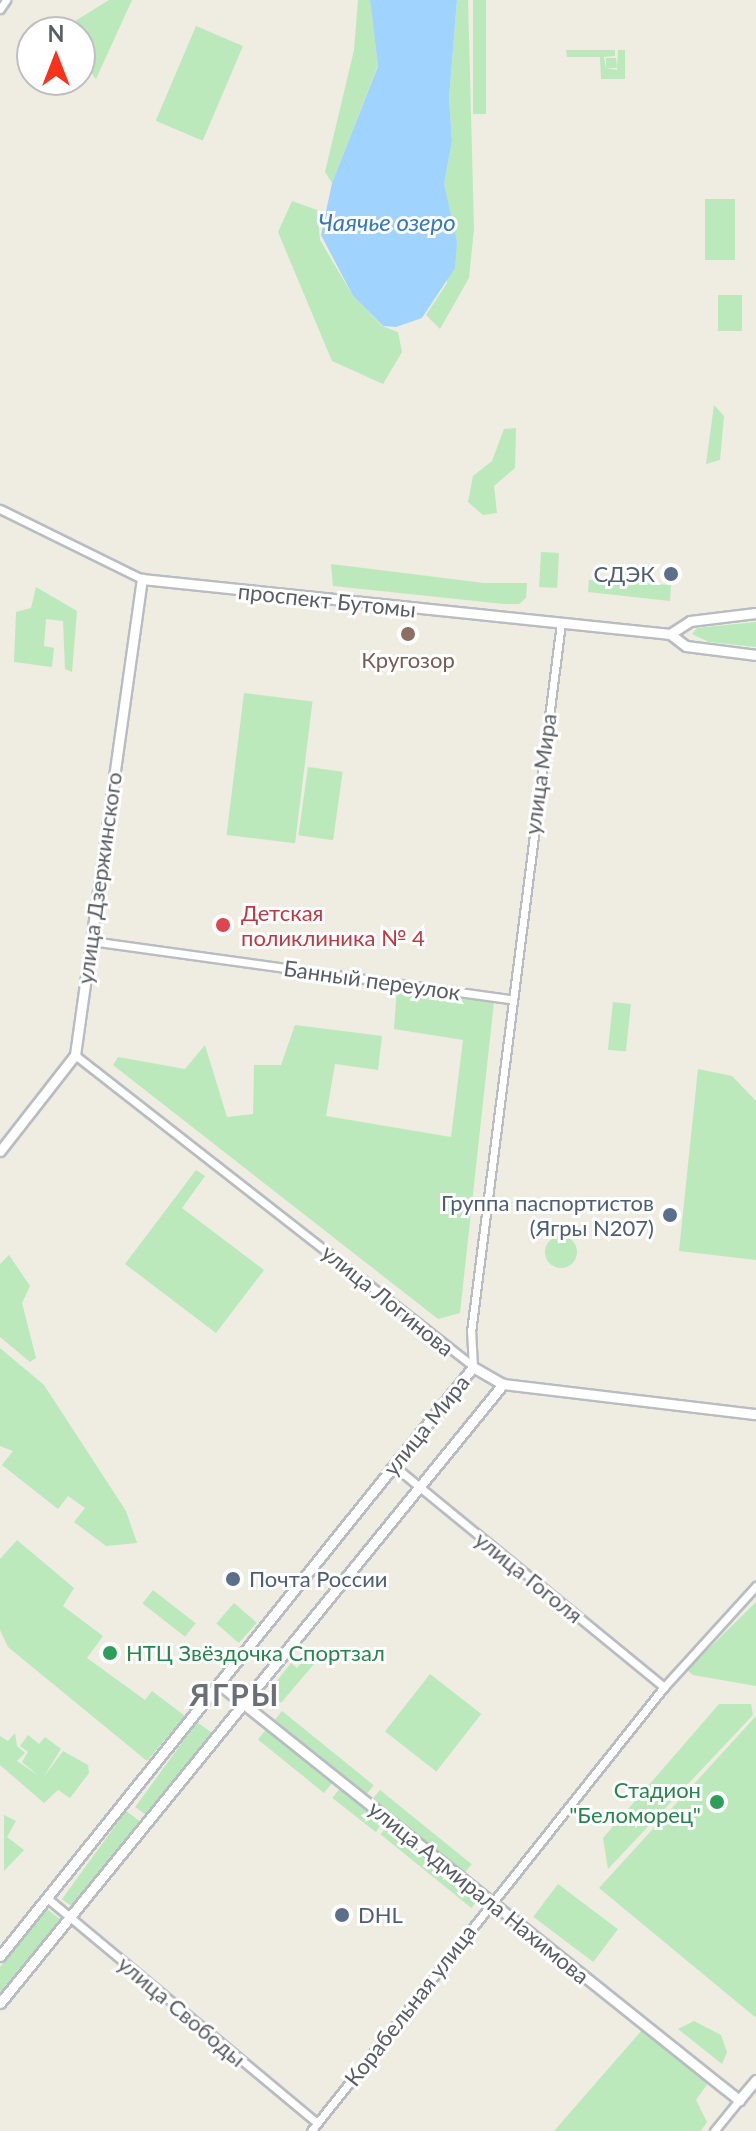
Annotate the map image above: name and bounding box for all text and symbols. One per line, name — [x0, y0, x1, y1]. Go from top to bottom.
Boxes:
north arrow — [16, 16, 96, 96]
text: N — [48, 20, 64, 47]
water label: Чаячье озеро — [318, 208, 456, 236]
place label: СДЭК — [593, 561, 655, 587]
marker: СДЭК — [662, 565, 680, 583]
street label: проспект Бутомы — [237, 578, 417, 622]
marker: Кругозор — [399, 625, 417, 643]
place label: Кругозор — [361, 647, 455, 673]
street label: улица Мира — [518, 712, 562, 836]
street label: улица Дзержинского — [71, 770, 127, 986]
place label: Детская поликлиника № 4 — [241, 899, 425, 950]
marker: Детская поликлиника № 4 — [212, 914, 234, 936]
street label: Банный переулок — [282, 955, 462, 1005]
place label: Группа паспортистов (Ягры N207) — [441, 1189, 654, 1240]
marker: Группа паспортистов (Ягры N207) — [661, 1206, 679, 1224]
street label: улица Логинова — [317, 1239, 459, 1361]
street label: улица Мира — [377, 1369, 475, 1481]
street label: улица Гоголя — [470, 1526, 588, 1628]
place label: Почта России — [249, 1566, 387, 1592]
marker: Почта России — [224, 1570, 242, 1588]
place label: НТЦ Звёздочка Спортзал — [126, 1640, 385, 1666]
marker: НТЦ Звёздочка Спортзал — [101, 1644, 119, 1662]
district label: ЯГРЫ — [190, 1676, 280, 1712]
place label: Стадион "Беломорец" — [569, 1776, 701, 1828]
marker: Стадион "Беломорец" — [708, 1793, 726, 1811]
street label: улица Адмирала Нахимова — [363, 1795, 595, 1989]
place label: DHL — [358, 1902, 403, 1928]
marker: DHL — [333, 1906, 351, 1924]
street label: Корабельная улица — [339, 1919, 481, 2091]
street label: улица Свободы — [113, 1950, 251, 2072]

